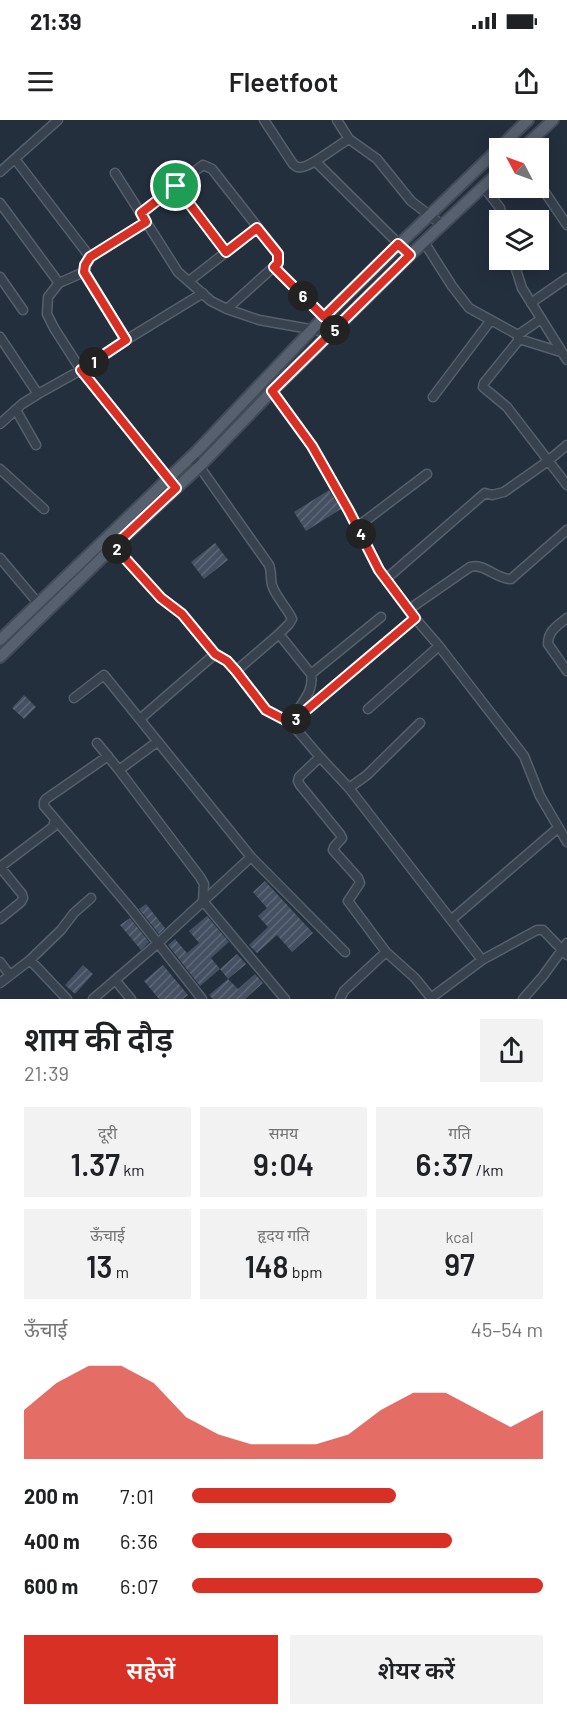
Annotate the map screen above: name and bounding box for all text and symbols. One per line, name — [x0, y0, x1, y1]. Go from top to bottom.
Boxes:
text: 21:39 — [30, 8, 82, 34]
icon: menu — [24, 65, 57, 98]
text: Fleetfoot — [229, 65, 338, 97]
icon: share — [510, 65, 543, 98]
north arrow — [489, 138, 549, 198]
map controls — [489, 138, 549, 270]
pin — [150, 160, 201, 211]
icon: arrive — [159, 169, 192, 202]
button: layers — [489, 210, 549, 270]
pin: 6 — [288, 281, 318, 311]
text: 6 — [299, 286, 307, 305]
pin: 5 — [320, 315, 350, 345]
text: 5 — [331, 320, 339, 339]
pin: 1 — [79, 347, 109, 377]
text: 1 — [91, 352, 97, 371]
pin: 4 — [346, 519, 376, 549]
text: 4 — [356, 524, 366, 543]
pin: 2 — [102, 534, 132, 564]
text: 2 — [113, 539, 121, 558]
pin: 3 — [281, 704, 311, 734]
text: 3 — [292, 709, 300, 728]
text: शाम की दौड़ — [24, 1018, 173, 1058]
button: share — [480, 1019, 543, 1082]
text: 21:39 — [24, 1061, 69, 1085]
text: दूरी — [98, 1123, 117, 1142]
text: समय — [269, 1123, 298, 1142]
text: गति — [448, 1123, 471, 1142]
text: 1.37 — [71, 1146, 120, 1182]
text: 9:04 — [253, 1146, 314, 1182]
text: 6:37 — [416, 1146, 473, 1182]
text: km — [120, 1160, 144, 1179]
text: /km — [473, 1160, 503, 1179]
text: ऊँचाई — [90, 1225, 125, 1244]
text: हृदय गति — [257, 1225, 310, 1244]
text: kcal — [446, 1227, 473, 1246]
text: 97 — [444, 1246, 475, 1282]
text: 13 — [86, 1248, 113, 1284]
text: 148 — [244, 1248, 289, 1284]
text: m — [113, 1262, 129, 1281]
text: bpm — [289, 1262, 323, 1281]
text: ऊँचाई — [24, 1317, 67, 1341]
text: 45–54 m — [471, 1317, 543, 1341]
text: 200 m — [24, 1484, 79, 1508]
text: 7:01 — [120, 1484, 154, 1508]
text: 400 m — [24, 1529, 80, 1553]
text: 6:36 — [120, 1529, 158, 1553]
text: 600 m — [24, 1574, 78, 1598]
text: 6:07 — [120, 1574, 158, 1598]
button: सहेजें — [24, 1635, 278, 1704]
button: शेयर करें — [290, 1635, 543, 1704]

